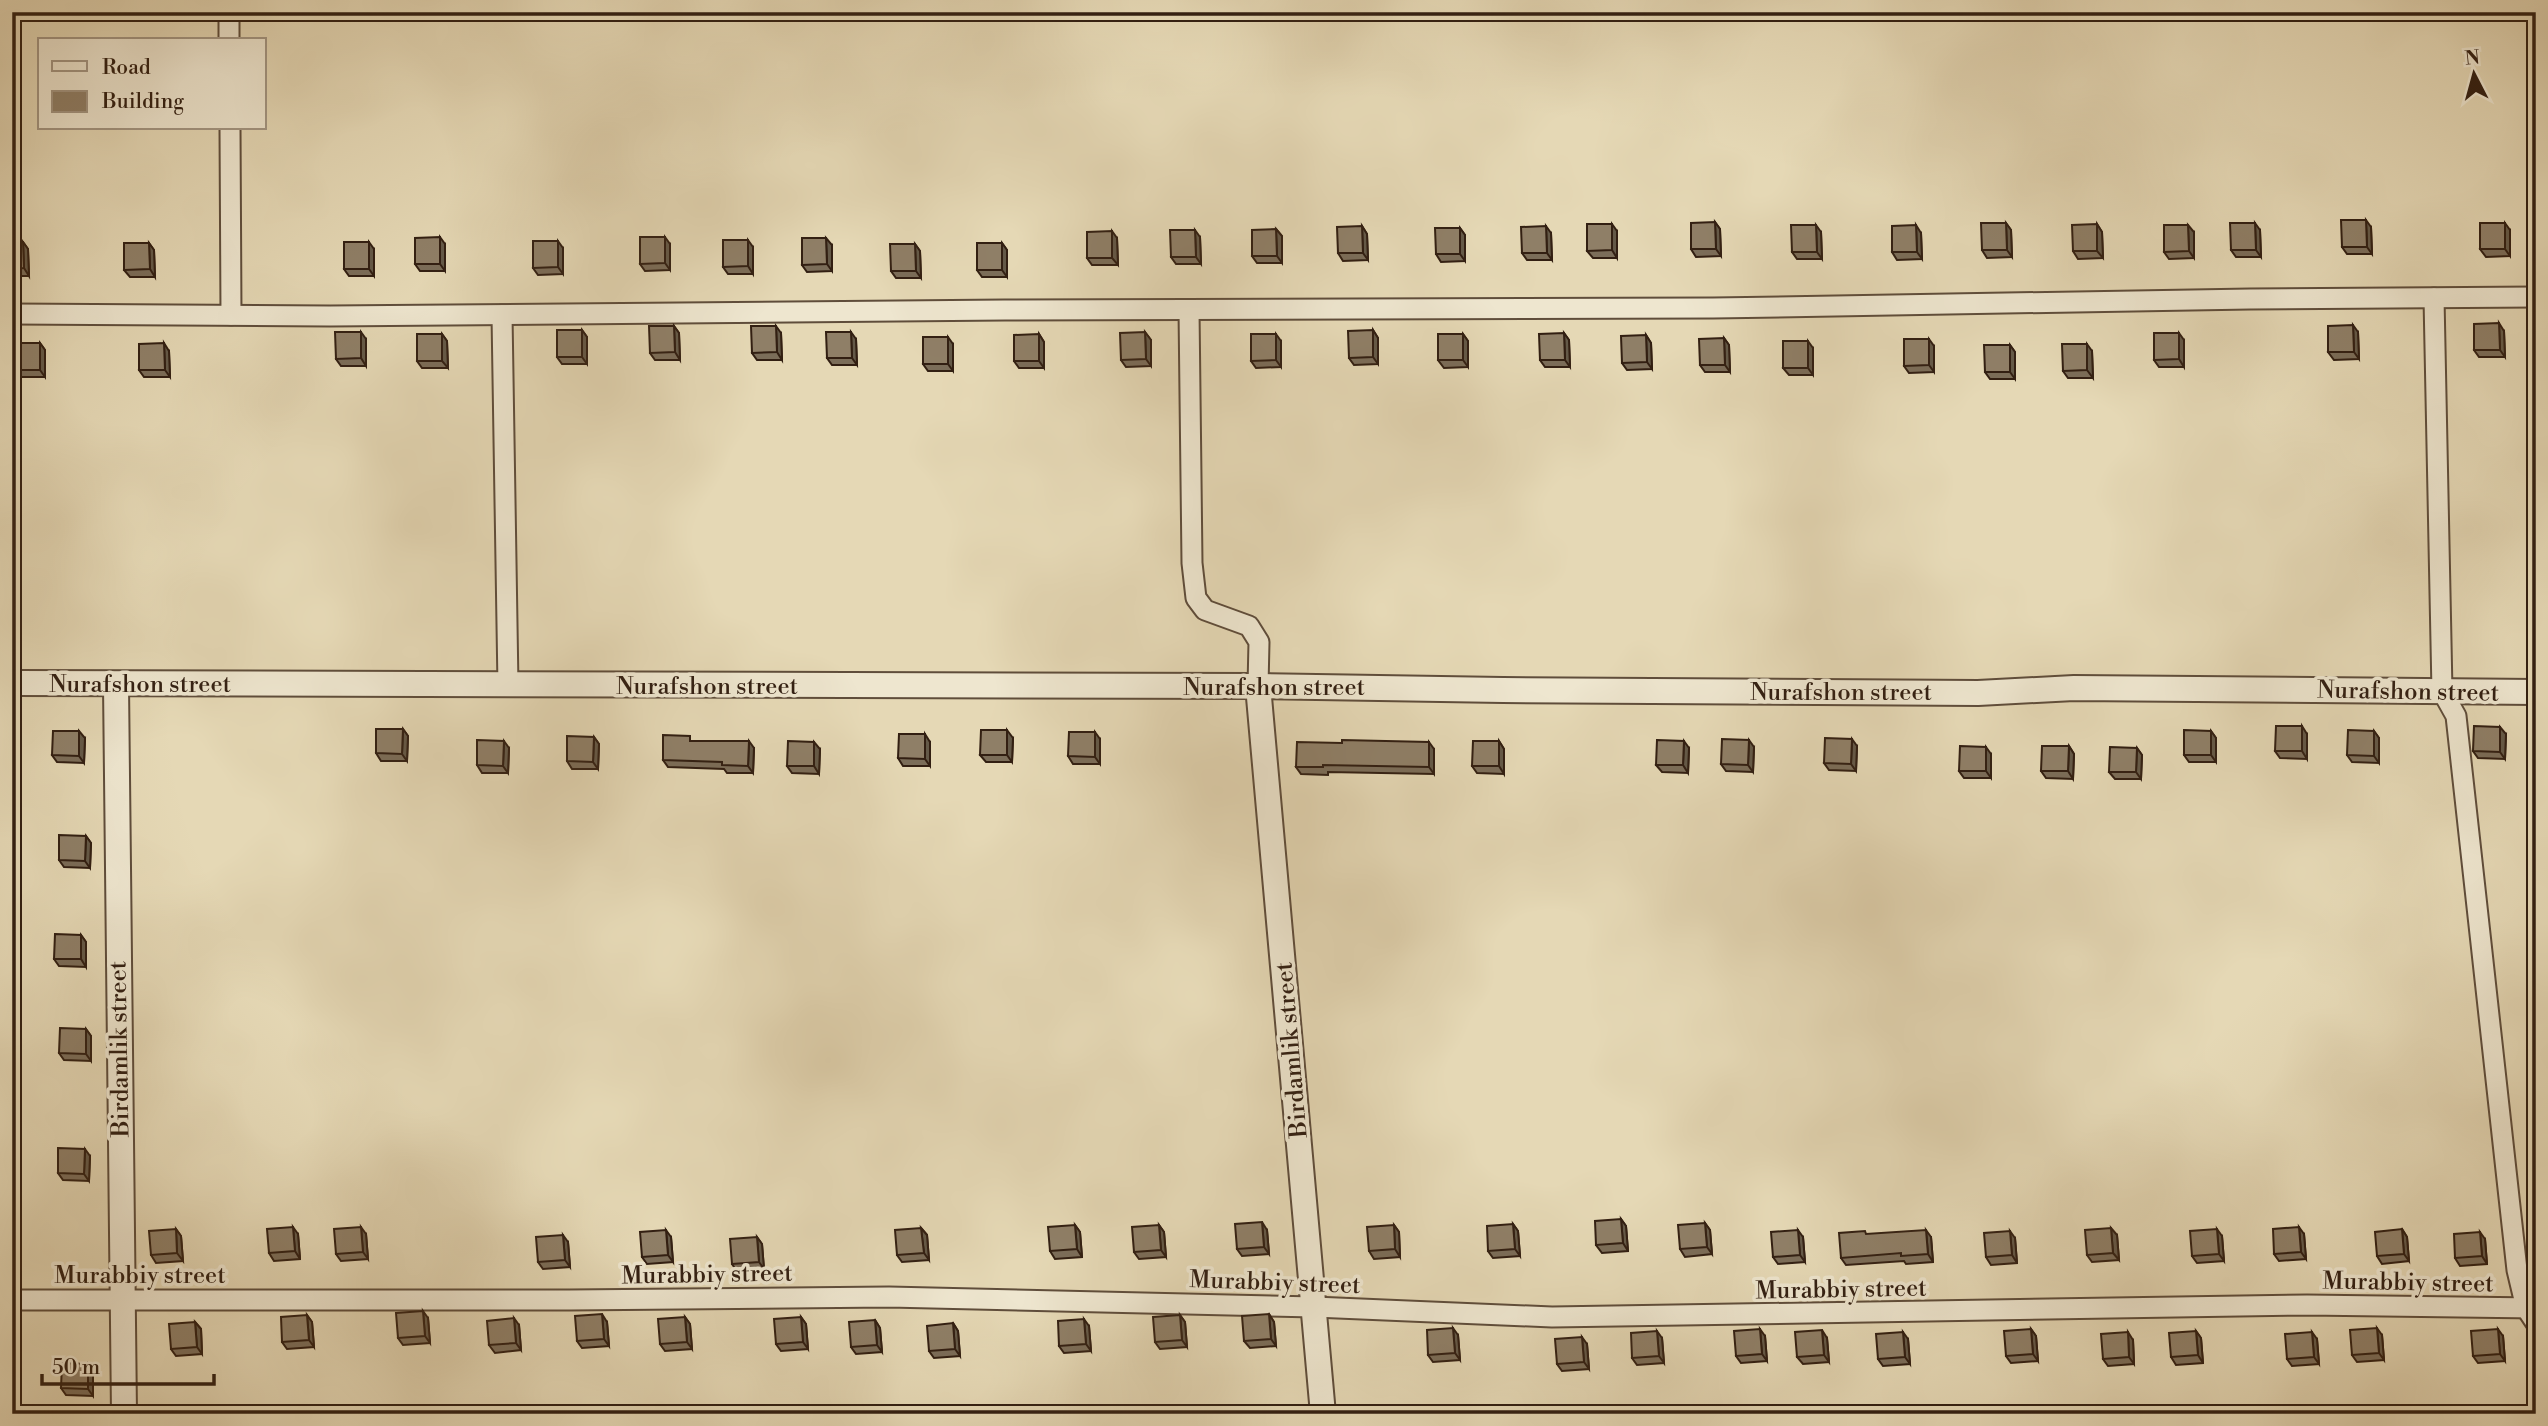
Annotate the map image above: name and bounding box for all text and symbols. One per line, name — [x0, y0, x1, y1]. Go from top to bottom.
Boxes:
legend — [38, 38, 266, 130]
north arrow — [2440, 38, 2510, 108]
text: N — [2464, 45, 2481, 71]
text: Road — [102, 55, 151, 81]
text: Building — [101, 89, 184, 115]
street label: Nurafshon street — [49, 670, 232, 700]
street label: Nurafshon street — [616, 672, 799, 702]
street label: Nurafshon street — [1183, 673, 1366, 703]
street label: Nurafshon street — [2317, 675, 2500, 709]
street label: Nurafshon street — [1750, 678, 1933, 708]
street label: Birdamlik street — [103, 960, 137, 1138]
street label: Birdamlik street — [1269, 960, 1315, 1140]
street label: Murabbiy street — [621, 1258, 793, 1291]
street label: Murabbiy street — [54, 1261, 226, 1291]
street label: Murabbiy street — [1189, 1265, 1362, 1301]
street label: Murabbiy street — [2322, 1267, 2494, 1300]
street label: Murabbiy street — [1755, 1273, 1927, 1306]
scale bar — [42, 1342, 214, 1386]
text: 50 m — [52, 1355, 100, 1381]

